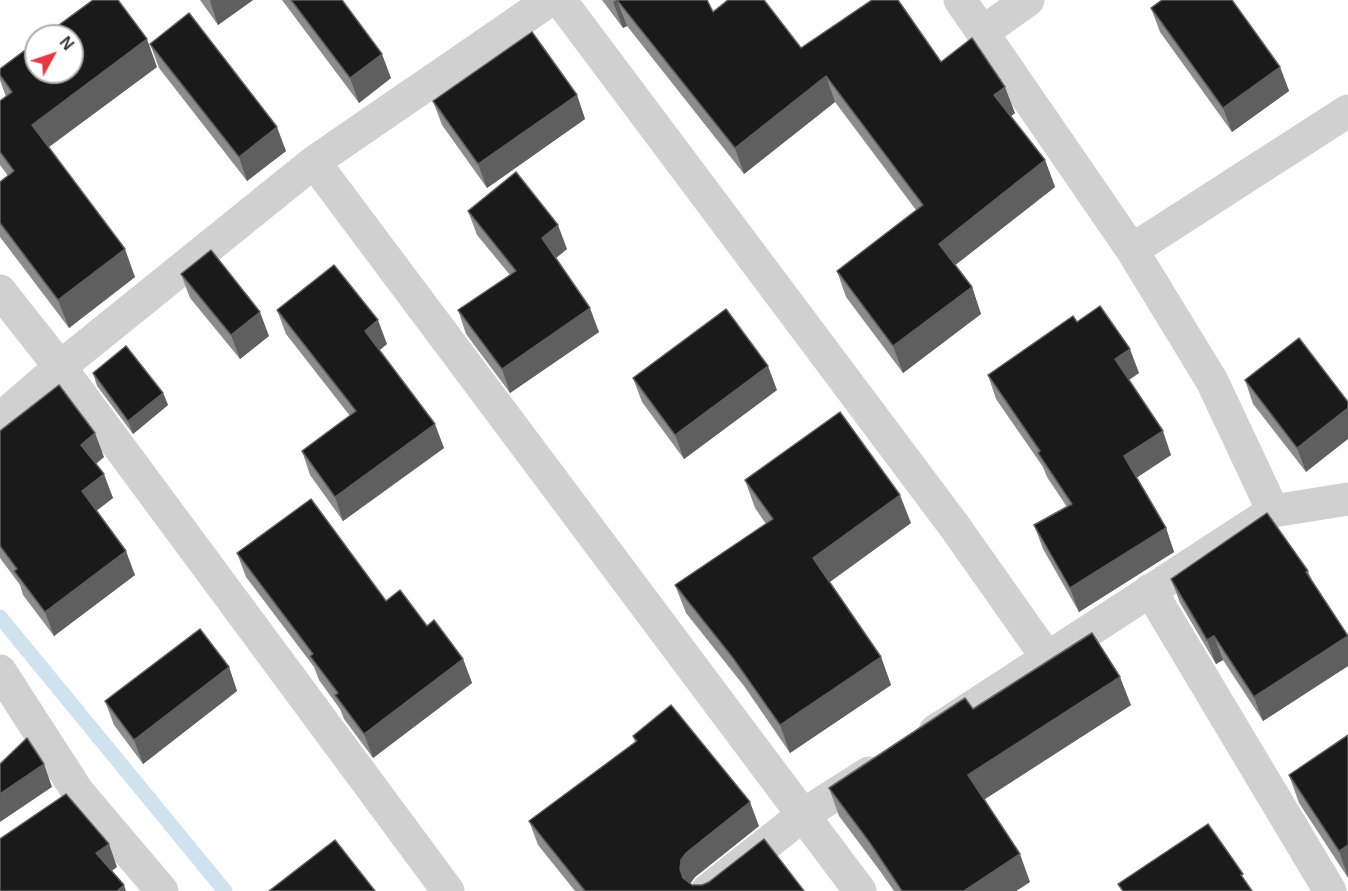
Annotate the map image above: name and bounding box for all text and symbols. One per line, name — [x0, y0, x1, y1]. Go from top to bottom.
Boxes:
north arrow — [24, 24, 84, 84]
text: N — [56, 34, 77, 53]

